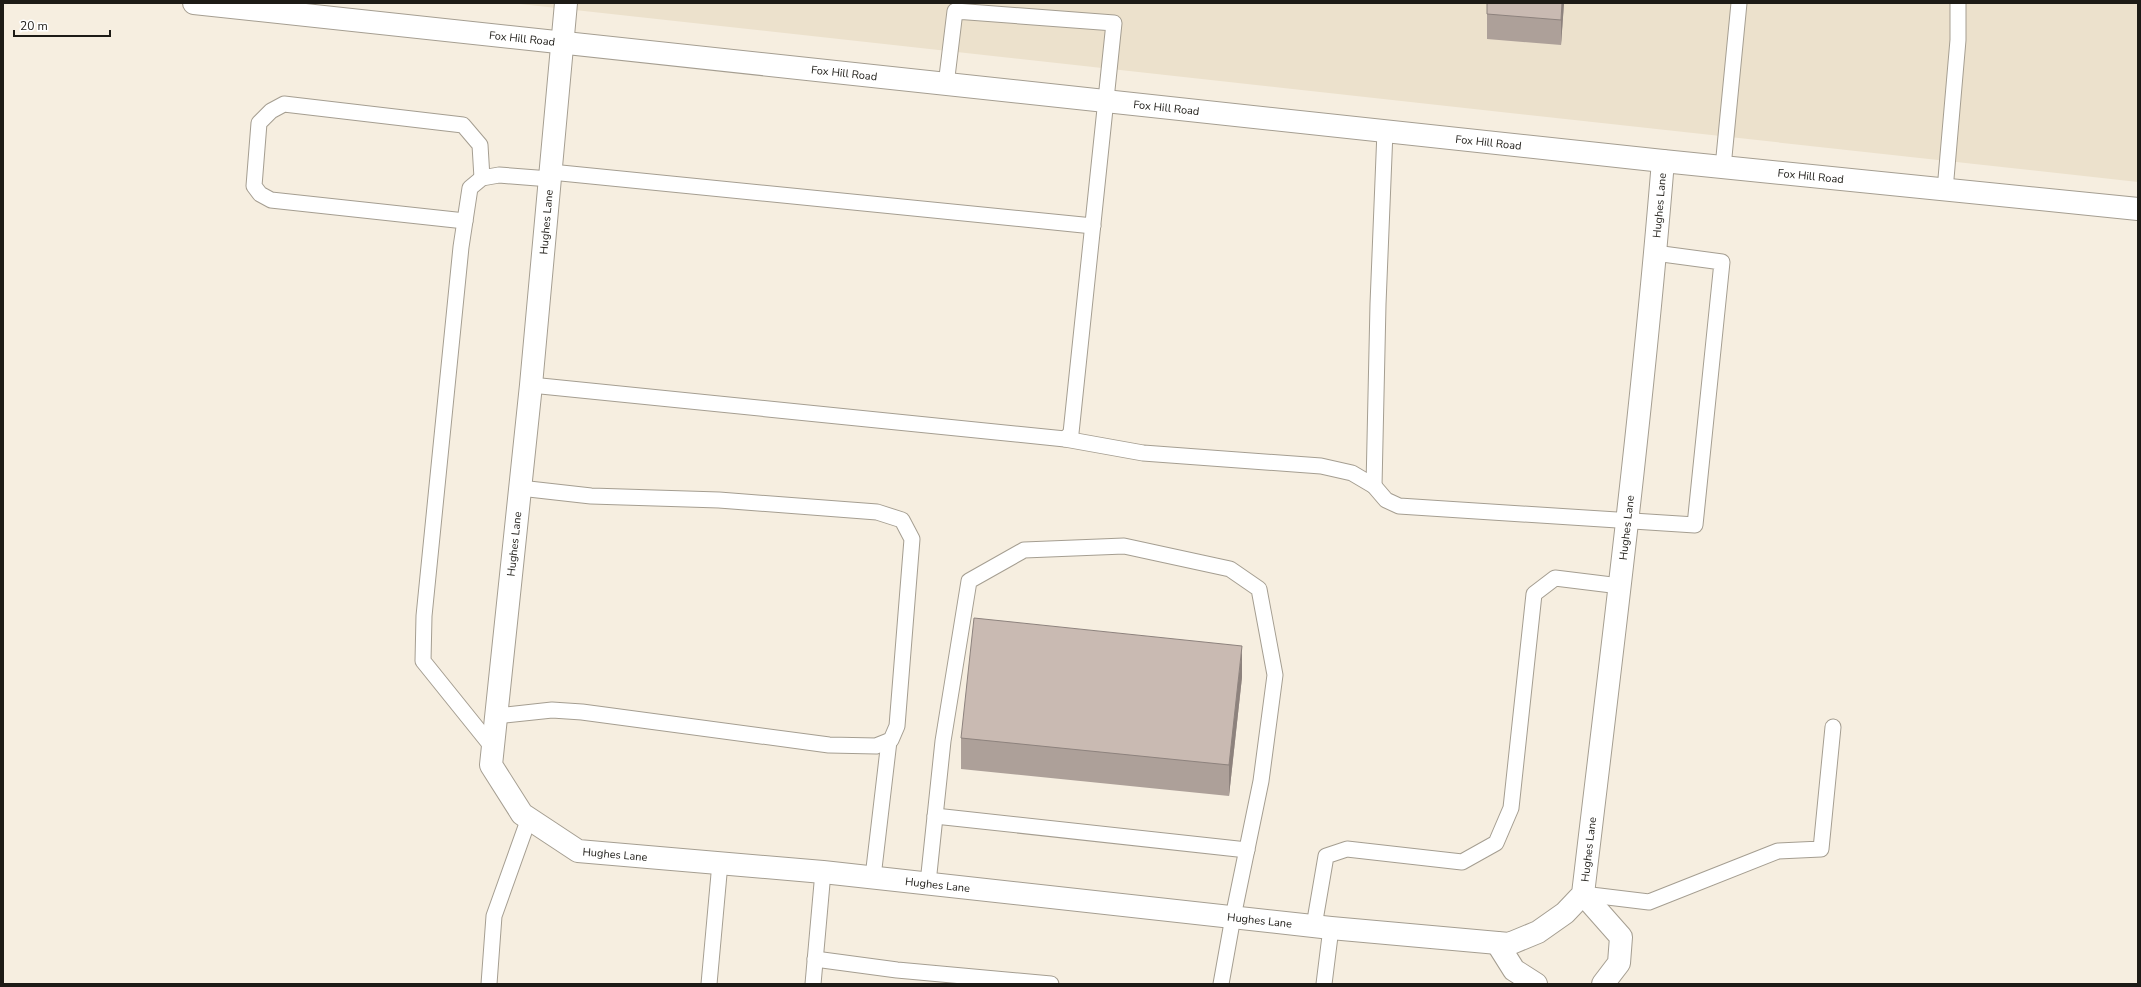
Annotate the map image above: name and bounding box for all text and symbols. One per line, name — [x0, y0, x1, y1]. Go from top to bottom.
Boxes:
scale bar — [14, 12, 110, 38]
text: 20 m — [20, 18, 48, 34]
street label: Fox Hill Road — [488, 28, 556, 50]
street label: Fox Hill Road — [810, 62, 878, 84]
street label: Fox Hill Road — [1133, 97, 1200, 119]
street label: Fox Hill Road — [1455, 132, 1522, 154]
street label: Fox Hill Road — [1777, 166, 1844, 187]
street label: Hughes Lane — [1649, 172, 1670, 238]
street label: Hughes Lane — [536, 189, 557, 255]
street label: Hughes Lane — [1616, 494, 1638, 561]
street label: Hughes Lane — [504, 511, 525, 577]
street label: Hughes Lane — [1578, 816, 1600, 883]
street label: Hughes Lane — [582, 844, 648, 865]
street label: Hughes Lane — [904, 874, 971, 896]
street label: Hughes Lane — [1226, 910, 1293, 932]

